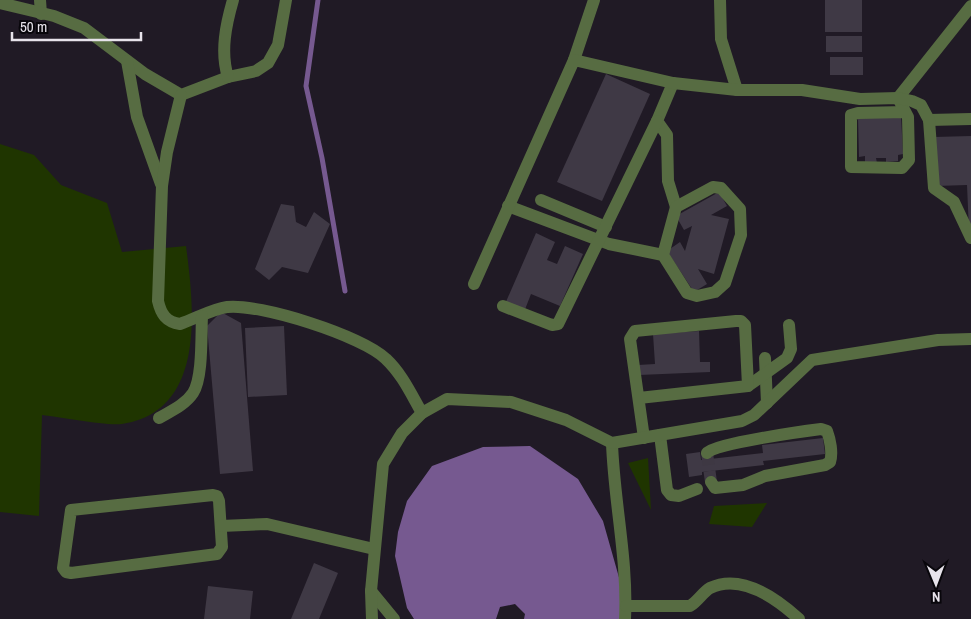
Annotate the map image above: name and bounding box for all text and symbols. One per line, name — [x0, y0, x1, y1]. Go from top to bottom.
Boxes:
scale bar — [12, 10, 141, 42]
text: 50 m — [20, 16, 47, 37]
north arrow — [911, 559, 961, 609]
text: N — [932, 588, 941, 606]

